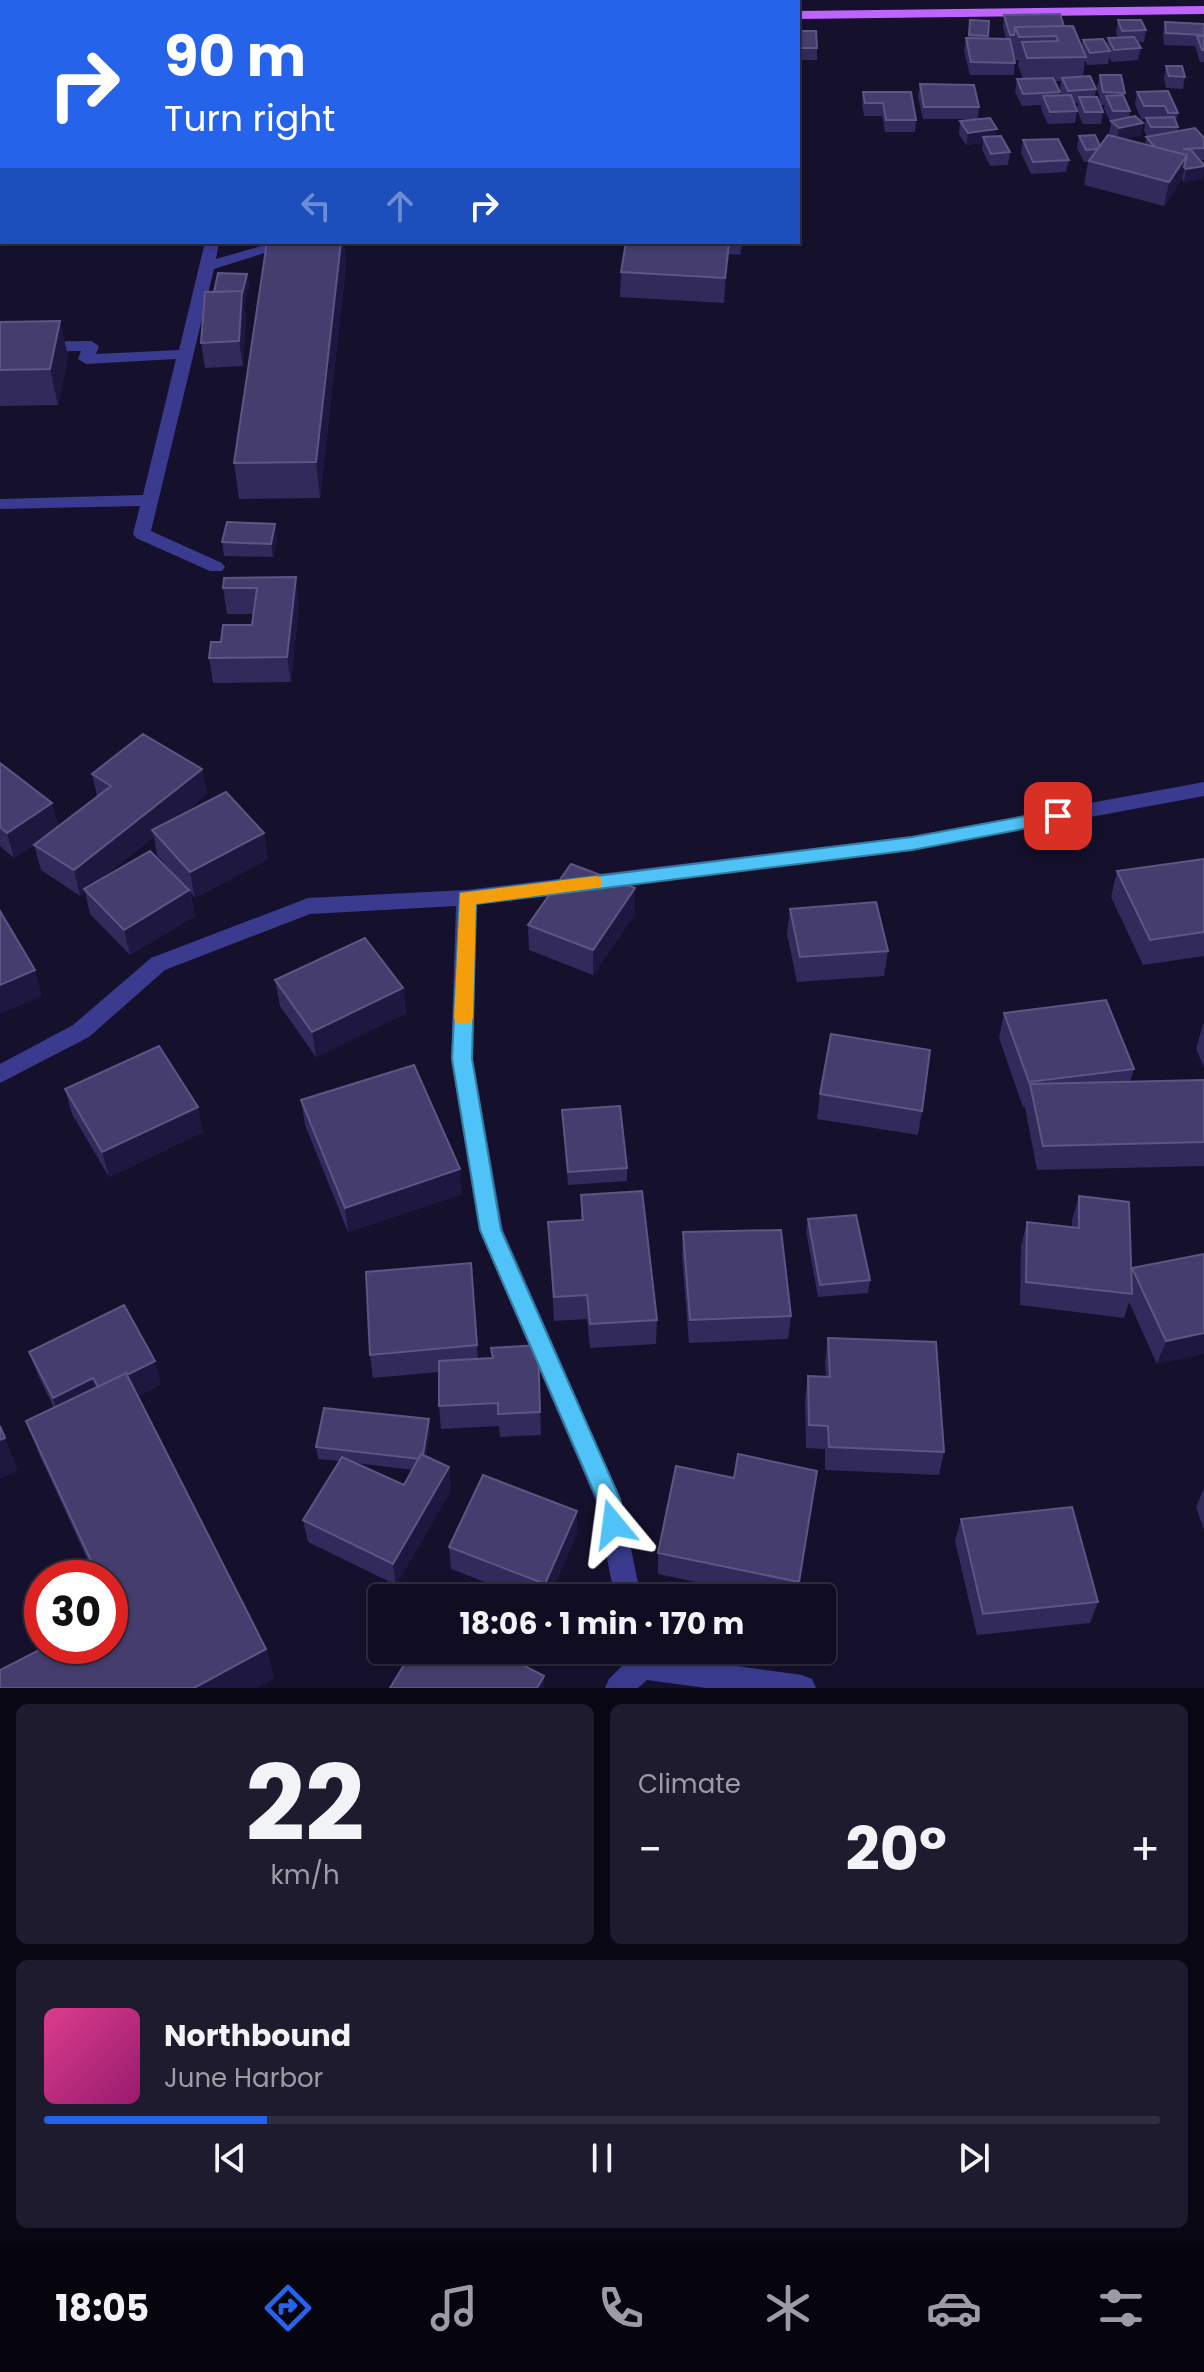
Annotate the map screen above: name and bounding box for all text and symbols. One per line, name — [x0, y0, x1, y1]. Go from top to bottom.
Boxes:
text: 90 m — [164, 17, 306, 96]
icon: right — [32, 32, 136, 136]
text: Turn right — [164, 93, 335, 144]
icon: left — [294, 184, 338, 228]
icon: ahead — [378, 184, 422, 228]
icon: right — [462, 184, 506, 228]
pin — [1024, 782, 1092, 850]
icon: arrive — [1036, 794, 1080, 838]
position arrow — [571, 1482, 655, 1566]
speed limit sign: 30 — [24, 1560, 128, 1664]
text: 18:06 · 1 min · 170 m — [460, 1602, 744, 1645]
text: 22 — [246, 1731, 364, 1876]
text: Climate — [638, 1766, 741, 1802]
text: 20° — [846, 1807, 947, 1891]
text: − — [638, 1819, 662, 1880]
text: + — [1130, 1819, 1160, 1880]
text: km/h — [270, 1857, 340, 1893]
text: Northbound — [164, 2014, 351, 2057]
text: June Harbor — [164, 2060, 323, 2096]
icon: previous — [208, 2136, 252, 2180]
icon: pause — [580, 2136, 624, 2180]
icon: next — [952, 2136, 996, 2180]
icon: directions — [260, 2280, 316, 2336]
icon: music — [426, 2280, 482, 2336]
icon: phone — [593, 2280, 649, 2336]
icon: climate — [760, 2280, 816, 2336]
icon: car — [926, 2280, 982, 2336]
icon: filters — [1093, 2280, 1149, 2336]
text: 18:05 — [55, 2283, 149, 2334]

